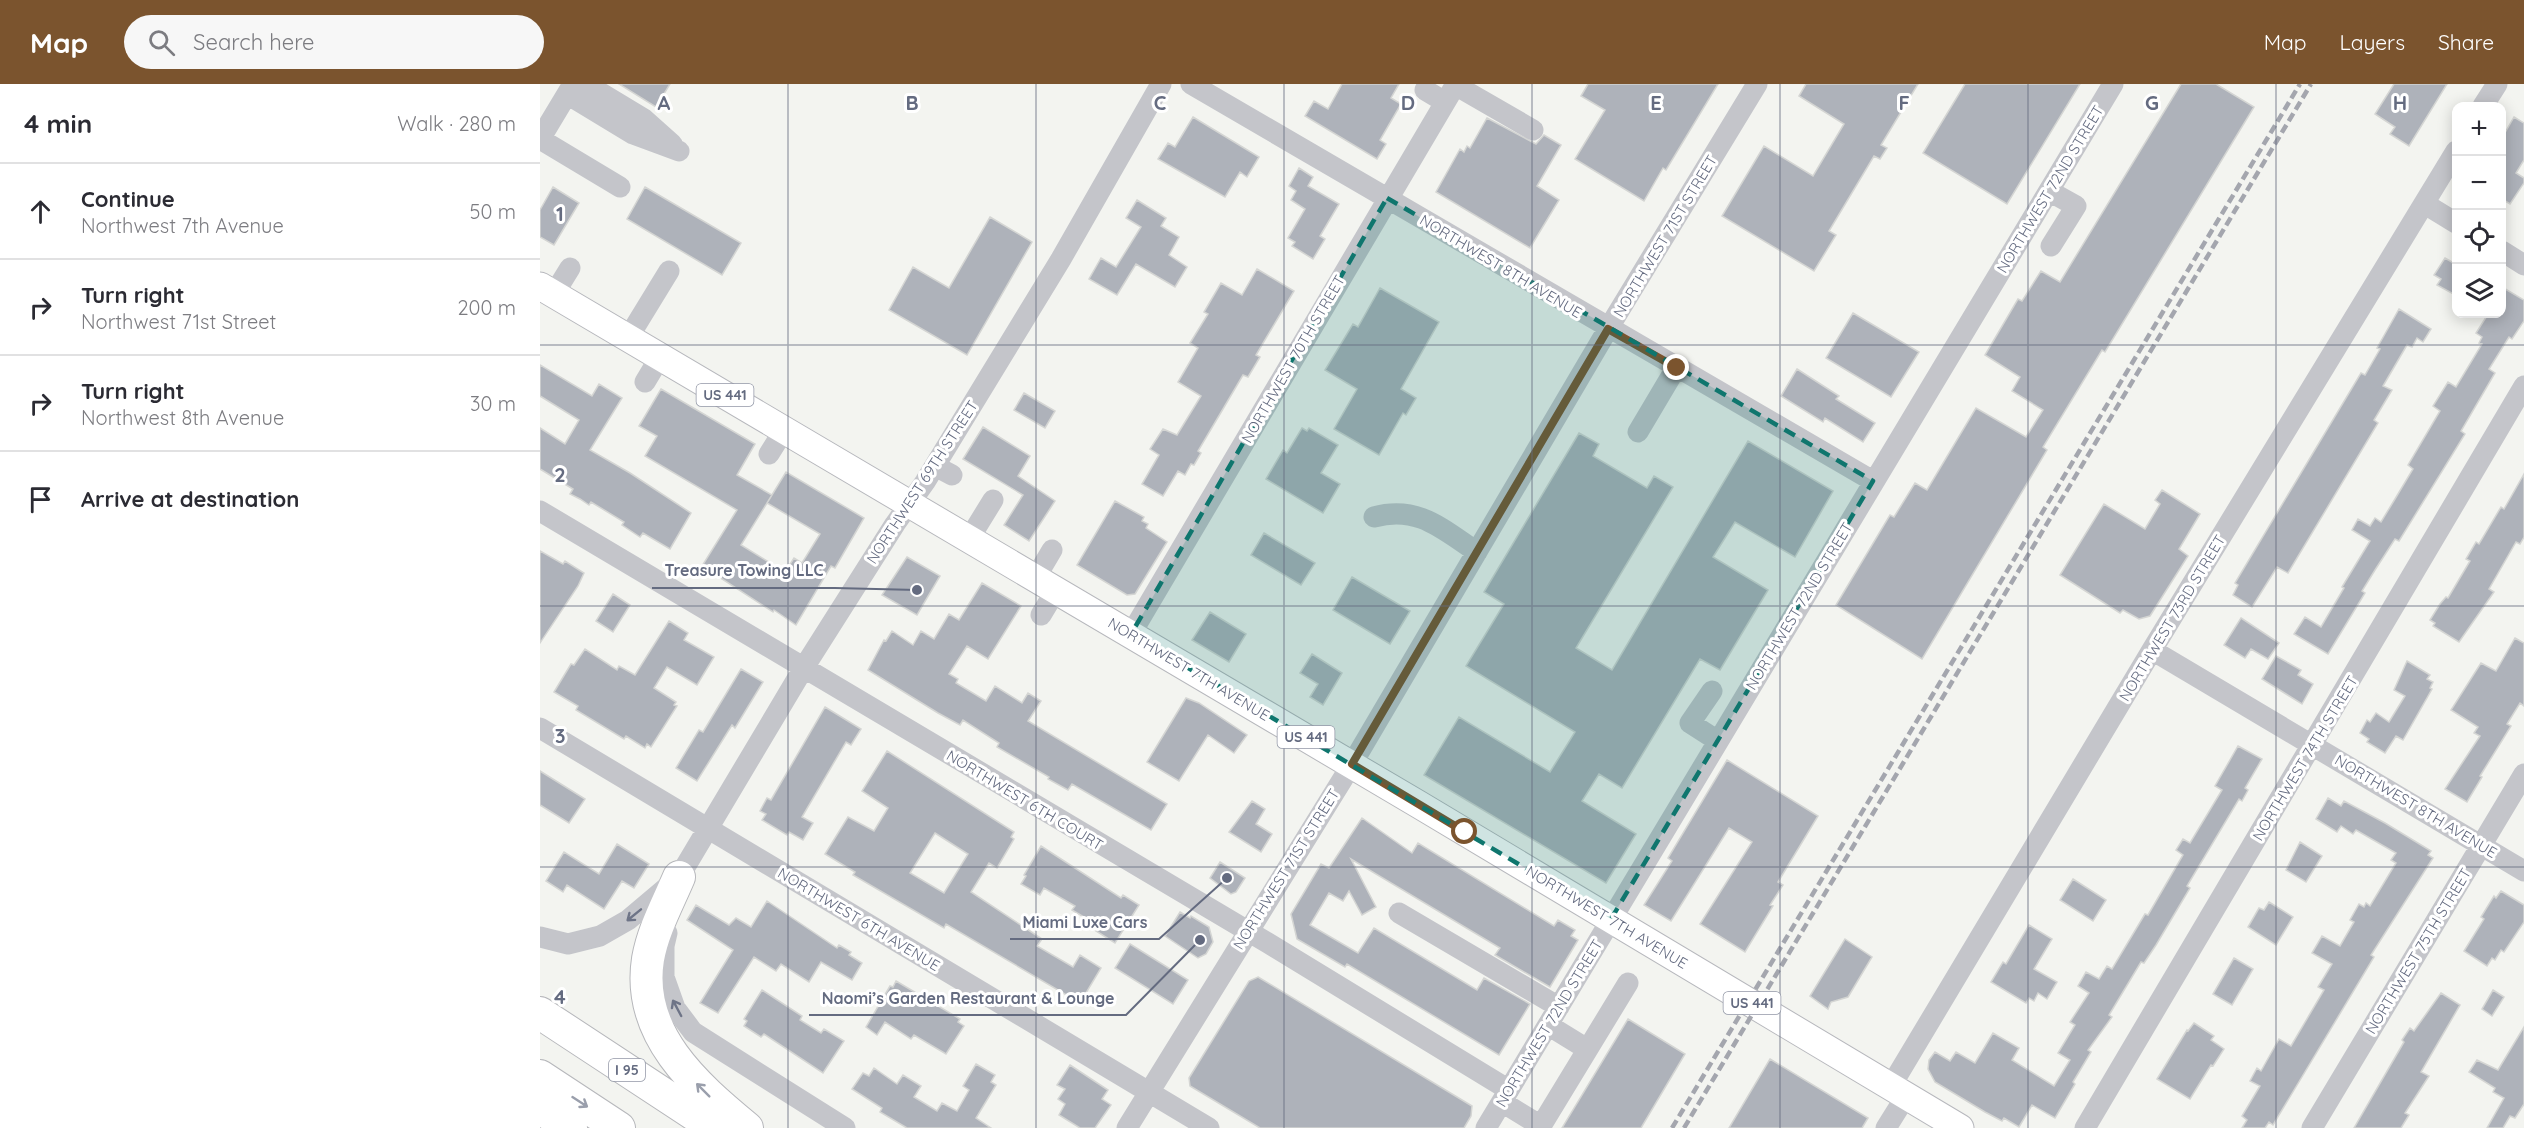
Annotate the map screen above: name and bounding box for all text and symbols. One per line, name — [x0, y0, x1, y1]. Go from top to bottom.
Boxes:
search box — [124, 15, 544, 69]
text: Map — [30, 25, 88, 60]
icon: search — [145, 26, 178, 59]
text: Search here — [193, 28, 315, 56]
text: Map — [2264, 29, 2307, 55]
text: Layers — [2340, 29, 2405, 55]
text: Share — [2438, 29, 2494, 55]
text: A — [658, 90, 671, 115]
text: B — [905, 90, 919, 115]
text: C — [1154, 90, 1167, 115]
text: D — [1401, 90, 1415, 115]
text: E — [1650, 90, 1662, 115]
text: F — [1898, 90, 1910, 115]
text: G — [2145, 90, 2159, 115]
text: H — [2393, 90, 2407, 115]
street label: NORTHWEST 72ND STREET — [1992, 102, 2108, 276]
map controls — [2452, 102, 2506, 318]
button: + — [2452, 102, 2506, 156]
text: 4 min — [24, 107, 92, 140]
text: Walk · 280 m — [397, 111, 516, 136]
street label: NORTHWEST 71ST STREET — [1609, 151, 1721, 321]
button: − — [2452, 156, 2506, 210]
text: Continue — [81, 185, 175, 213]
icon: ahead — [24, 195, 57, 228]
text: 50 m — [470, 199, 516, 224]
text: 1 — [556, 201, 564, 226]
street label: NORTHWEST 8TH AVENUE — [1417, 210, 1585, 322]
button: locate — [2452, 210, 2506, 264]
text: Northwest 7th Avenue — [81, 213, 284, 238]
button: layers — [2452, 264, 2506, 318]
street label: NORTHWEST 70TH STREET — [1237, 272, 1349, 446]
text: Turn right — [81, 281, 185, 309]
icon: right — [24, 291, 57, 324]
text: 200 m — [457, 295, 516, 320]
text: Northwest 71st Street — [81, 309, 276, 334]
route end — [1663, 354, 1689, 380]
text: Turn right — [81, 377, 185, 405]
road number: US 441 — [696, 384, 753, 406]
icon: right — [24, 387, 57, 420]
text: 30 m — [470, 391, 516, 416]
street label: NORTHWEST 69TH STREET — [862, 397, 982, 567]
text: Northwest 8th Avenue — [81, 405, 284, 430]
text: 2 — [554, 462, 566, 487]
icon: arrive — [24, 483, 57, 516]
text: Arrive at destination — [81, 485, 299, 513]
street label: NORTHWEST 72ND STREET — [1741, 519, 1857, 693]
street label: NORTHWEST 73RD STREET — [2115, 531, 2229, 705]
callout: Treasure Towing LLC — [652, 554, 835, 588]
text: Treasure Towing LLC — [664, 560, 824, 580]
street label: NORTHWEST 7TH AVENUE — [1105, 613, 1273, 725]
street label: NORTHWEST 74TH STREET — [2248, 672, 2362, 844]
text: 3 — [555, 723, 565, 748]
road number: US 441 — [1278, 726, 1335, 748]
street label: NORTHWEST 6TH COURT — [943, 746, 1107, 854]
street label: NORTHWEST 8TH AVENUE — [2332, 750, 2500, 862]
street label: NORTHWEST 71ST STREET — [1229, 785, 1343, 953]
route start — [1451, 818, 1477, 844]
street label: NORTHWEST 7TH AVENUE — [1523, 861, 1691, 973]
street label: NORTHWEST 6TH AVENUE — [775, 863, 943, 975]
street label: NORTHWEST 75TH STREET — [2361, 865, 2475, 1037]
callout: Miami Luxe Cars — [1010, 905, 1159, 939]
one-way arrow — [627, 908, 642, 922]
text: Miami Luxe Cars — [1023, 912, 1148, 932]
street label: NORTHWEST 72ND STREET — [1491, 936, 1607, 1110]
callout: Naomi’s Garden Restaurant & Lounge — [809, 981, 1126, 1015]
text: 4 — [554, 984, 566, 1009]
text: Naomi’s Garden Restaurant & Lounge — [822, 988, 1114, 1008]
road number: US 441 — [1724, 992, 1780, 1014]
one-way arrow — [671, 999, 682, 1017]
road number: I 95 — [609, 1059, 645, 1081]
one-way arrow — [695, 1082, 710, 1097]
one-way arrow — [571, 1096, 588, 1108]

